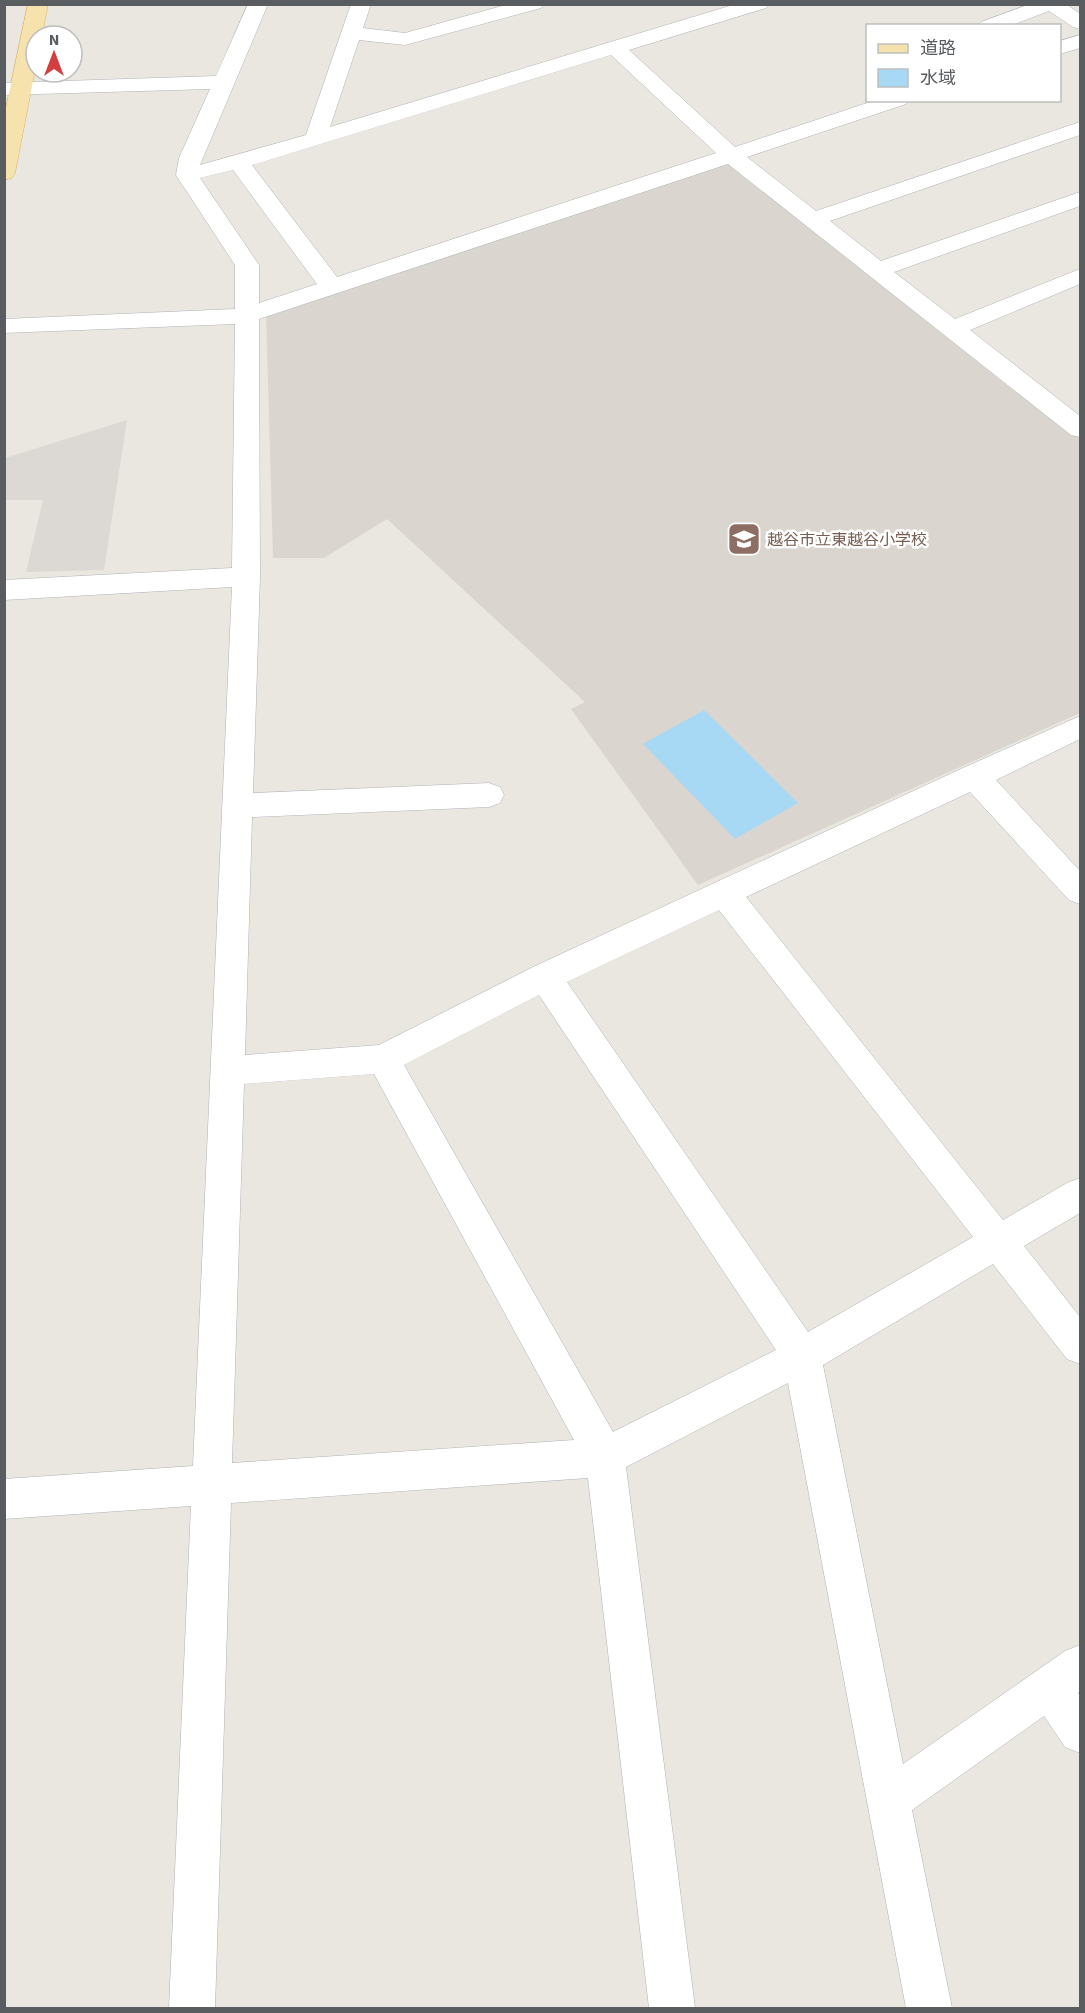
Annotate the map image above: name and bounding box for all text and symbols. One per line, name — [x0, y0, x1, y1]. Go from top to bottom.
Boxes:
north arrow — [24, 24, 84, 84]
legend — [866, 24, 1061, 102]
text: N — [49, 29, 59, 51]
text: 道路 — [920, 36, 956, 61]
text: 水域 — [920, 66, 956, 91]
school or university icon: 越谷市立東越谷小学校 — [726, 521, 762, 557]
place label: 越谷市立東越谷小学校 — [767, 529, 927, 551]

